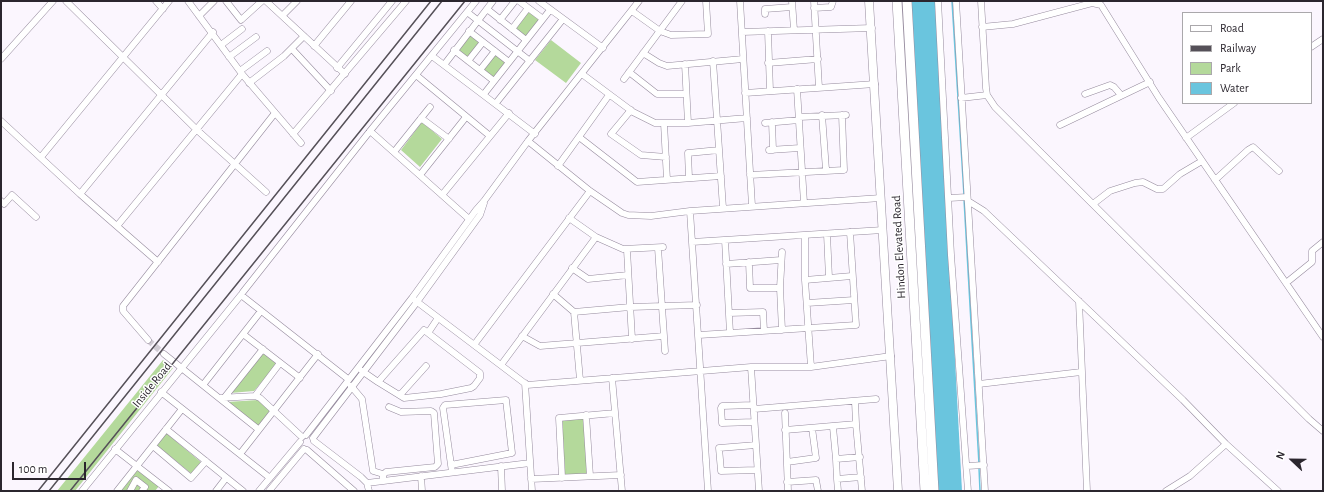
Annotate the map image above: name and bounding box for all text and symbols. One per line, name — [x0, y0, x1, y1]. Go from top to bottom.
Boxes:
legend — [1182, 12, 1312, 104]
text: Road — [1220, 22, 1244, 34]
text: Railway — [1220, 42, 1256, 54]
text: Park — [1220, 62, 1241, 74]
text: Water — [1220, 82, 1249, 94]
street label: Hindon Elevated Road — [889, 195, 909, 299]
street label: Inside Road — [129, 359, 175, 411]
north arrow — [1272, 440, 1312, 480]
text: N — [1274, 450, 1287, 461]
scale bar — [14, 454, 88, 480]
text: 100 m — [19, 463, 47, 475]

